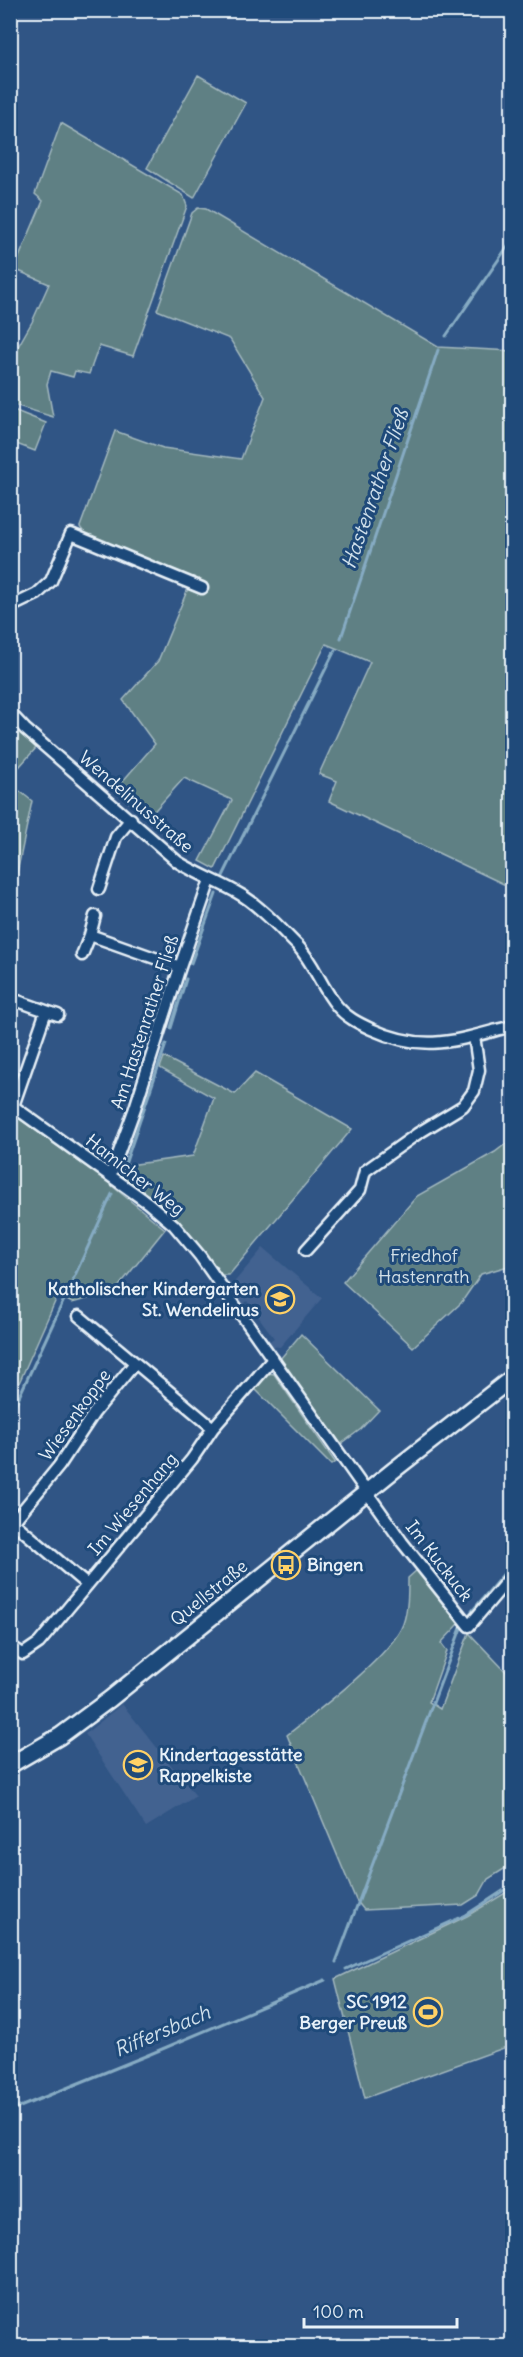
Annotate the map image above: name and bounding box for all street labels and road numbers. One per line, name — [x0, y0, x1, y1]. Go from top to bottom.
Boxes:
street label: Wendelinusstraße — [74, 746, 198, 858]
street label: Am Hastenrather Fließ — [105, 932, 184, 1112]
street label: Hamicher Weg — [81, 1129, 189, 1220]
street label: Wiesenkoppe — [34, 1364, 116, 1465]
street label: Im Wiesenhang — [83, 1448, 182, 1560]
street label: Im Kuckuck — [401, 1516, 478, 1606]
street label: Quellstraße — [165, 1554, 252, 1631]

